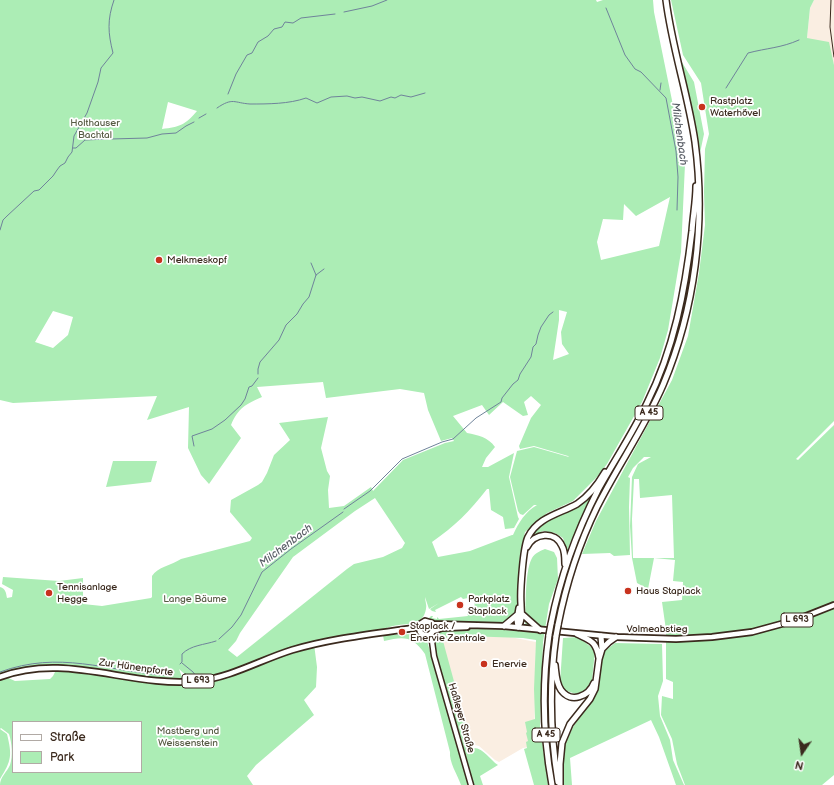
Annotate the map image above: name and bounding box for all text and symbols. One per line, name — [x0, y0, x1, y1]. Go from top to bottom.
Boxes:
place label: Rastplatz Waterhövel — [710, 95, 760, 118]
water label: Milchenbach — [668, 102, 690, 166]
marker: Rastplatz Waterhövel — [697, 102, 707, 112]
park label: Holthauser Bachtal — [70, 117, 120, 140]
place label: Melkmeskopf — [167, 254, 227, 266]
marker: Melkmeskopf — [154, 255, 164, 265]
road number: A 45 — [635, 406, 663, 420]
water label: Milchenbach — [257, 522, 315, 570]
place label: Tennisanlage Hegge — [57, 581, 117, 604]
place label: Haus Staplack — [636, 585, 701, 597]
marker: Haus Staplack — [623, 586, 633, 596]
marker: Tennisanlage Hegge — [44, 588, 54, 598]
park label: Lange Bäume — [163, 593, 227, 605]
place label: Parkplatz Staplack — [468, 593, 510, 616]
marker: Parkplatz Staplack — [455, 600, 465, 610]
road number: L 693 — [781, 613, 813, 627]
place label: Staplack / Enervie Zentrale — [410, 620, 485, 644]
street label: Volmeabstieg — [627, 623, 687, 635]
marker: Staplack / Enervie Zentrale — [397, 627, 407, 637]
street label: Zur Hünenpforte — [98, 657, 174, 679]
place label: Enervie — [492, 658, 527, 670]
marker: Enervie — [479, 659, 489, 669]
road number: L 693 — [182, 674, 214, 688]
street label: Haßleyer Straße — [445, 682, 477, 754]
legend — [12, 721, 142, 773]
park label: Mastberg und Weissenstein — [157, 725, 219, 748]
road number: A 45 — [532, 728, 560, 742]
text: Straße — [50, 730, 86, 745]
north arrow — [782, 733, 822, 773]
text: Park — [50, 750, 74, 765]
text: N — [794, 758, 805, 772]

